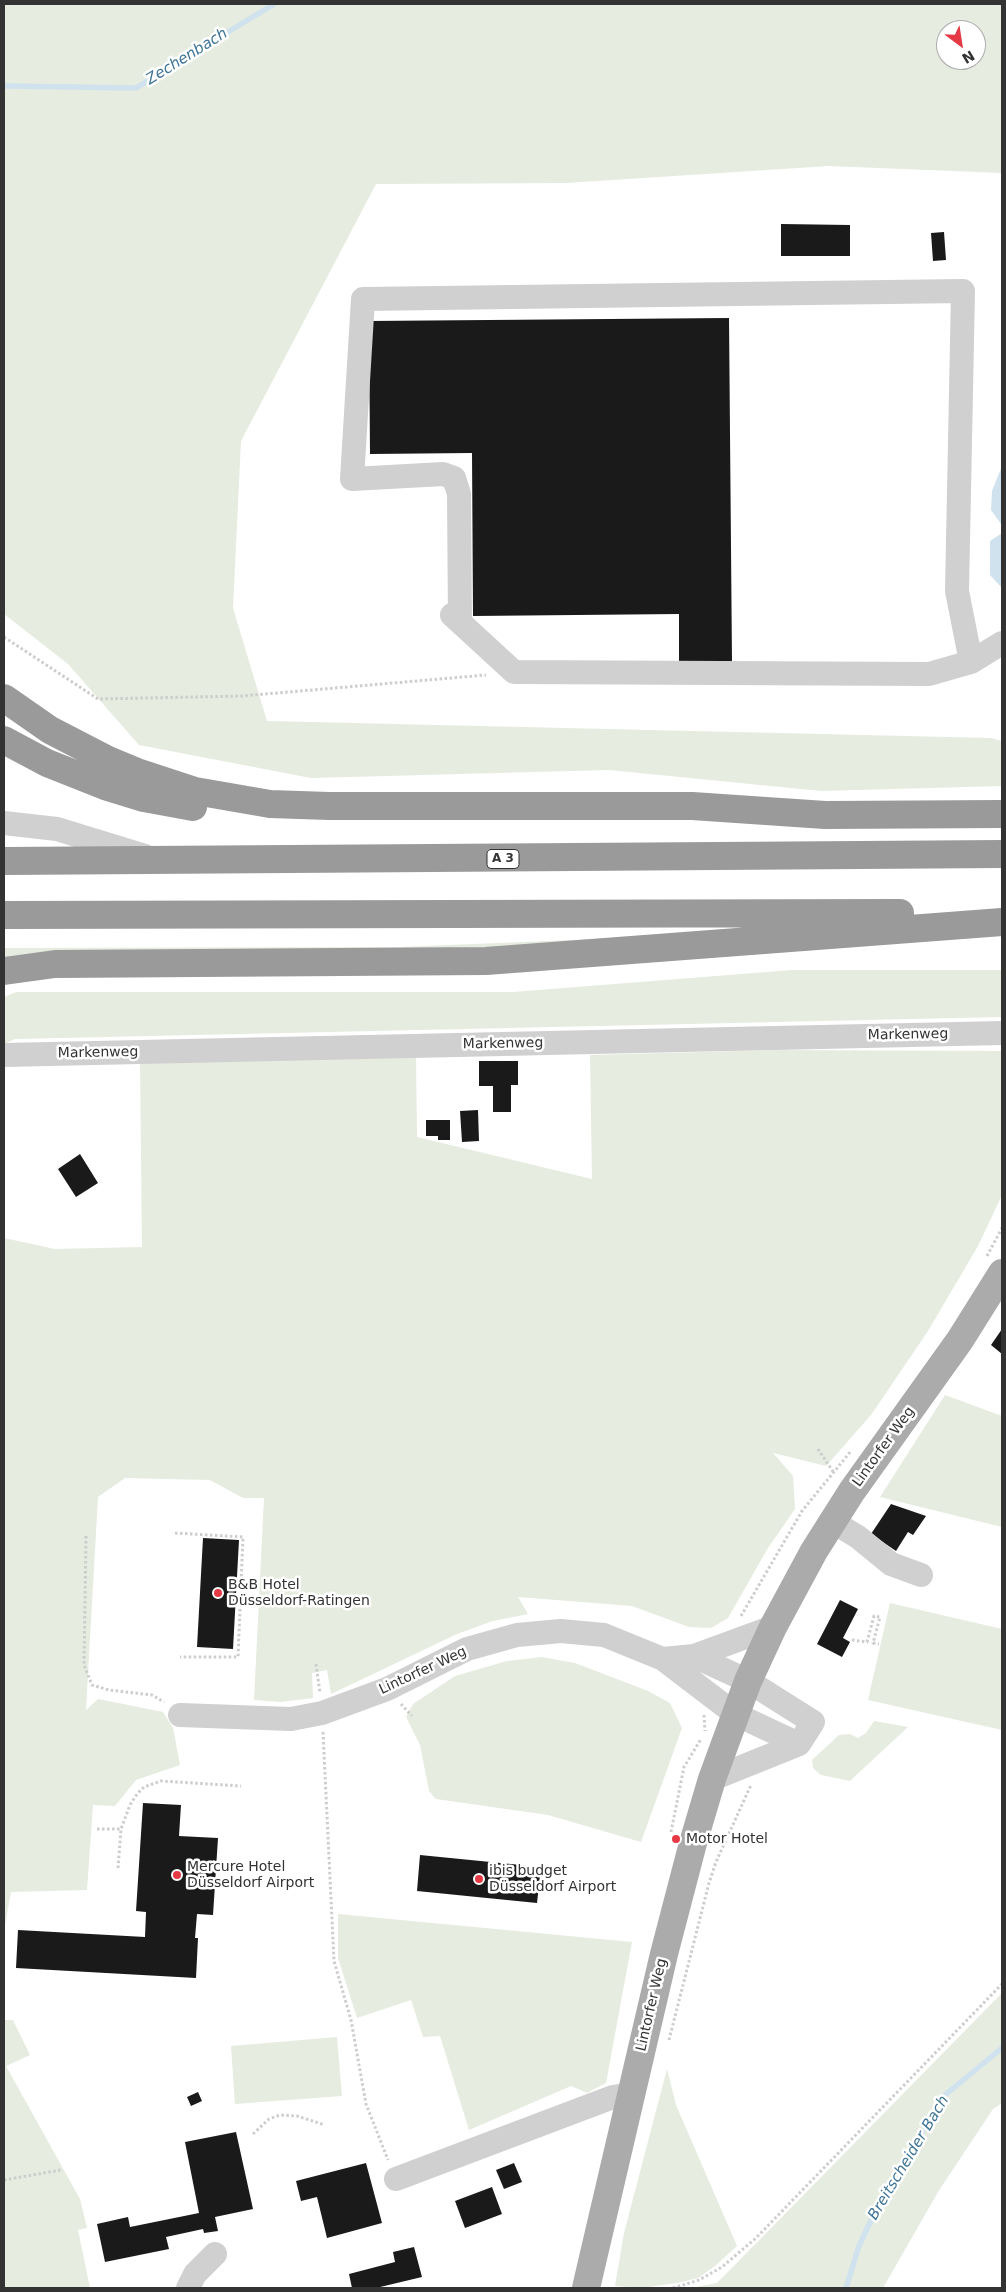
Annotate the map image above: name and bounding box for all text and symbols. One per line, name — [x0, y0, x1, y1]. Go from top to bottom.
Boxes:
north arrow — [936, 20, 986, 70]
water label: Zechenbach — [143, 25, 231, 89]
text: N — [959, 47, 977, 67]
road number: A 3 — [487, 850, 519, 869]
street label: Markenweg — [868, 1026, 948, 1044]
street label: Markenweg — [463, 1035, 543, 1053]
street label: Markenweg — [58, 1044, 138, 1062]
street label: Lintorfer Weg — [849, 1404, 919, 1490]
place label: B&B Hotel Düsseldorf-Ratingen — [228, 1577, 370, 1610]
marker: B&B Hotel Düsseldorf-Ratingen — [212, 1587, 224, 1599]
street label: Lintorfer Weg — [377, 1643, 469, 1699]
place label: Motor Hotel — [686, 1831, 768, 1847]
marker: Motor Hotel — [670, 1833, 682, 1845]
place label: Mercure Hotel Düsseldorf Airport — [187, 1859, 314, 1891]
place label: ibis budget Düsseldorf Airport — [489, 1863, 616, 1895]
marker: Mercure Hotel Düsseldorf Airport — [171, 1869, 183, 1881]
marker: ibis budget Düsseldorf Airport — [473, 1873, 485, 1885]
street label: Lintorfer Weg — [633, 1957, 671, 2053]
water label: Breitscheider Bach — [865, 2093, 953, 2223]

